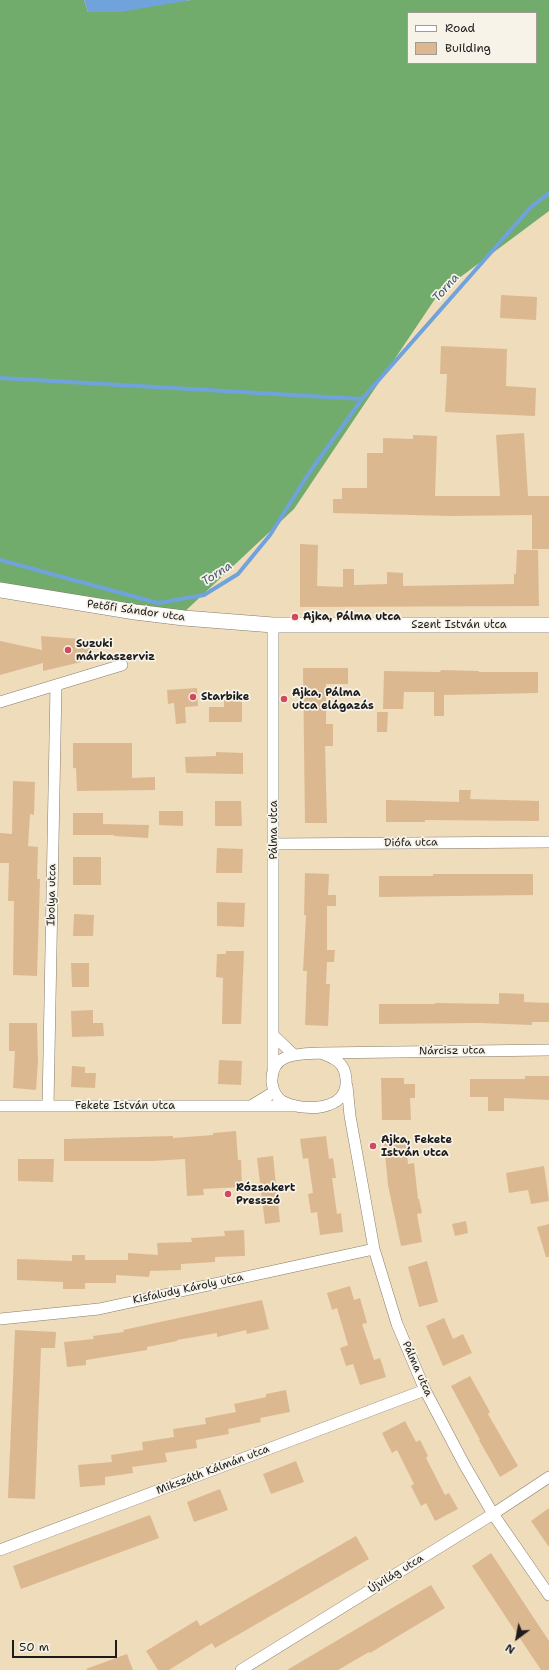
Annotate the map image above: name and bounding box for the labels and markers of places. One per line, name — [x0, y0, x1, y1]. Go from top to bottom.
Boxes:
place label: Ajka, Pálma utca — [303, 610, 401, 624]
marker: Ajka, Pálma utca — [290, 612, 300, 622]
place label: Suzuki márkaszerviz — [76, 637, 155, 663]
marker: Suzuki márkaszerviz — [63, 645, 73, 655]
place label: Ajka, Pálma utca elágazás — [292, 686, 374, 712]
place label: Starbike — [201, 690, 249, 704]
marker: Starbike — [188, 692, 198, 702]
marker: Ajka, Pálma utca elágazás — [279, 694, 289, 704]
place label: Ajka, Fekete István utca — [381, 1133, 452, 1159]
marker: Ajka, Fekete István utca — [368, 1141, 378, 1151]
place label: Rózsakert Presszó — [236, 1181, 295, 1207]
marker: Rózsakert Presszó — [223, 1189, 233, 1199]

